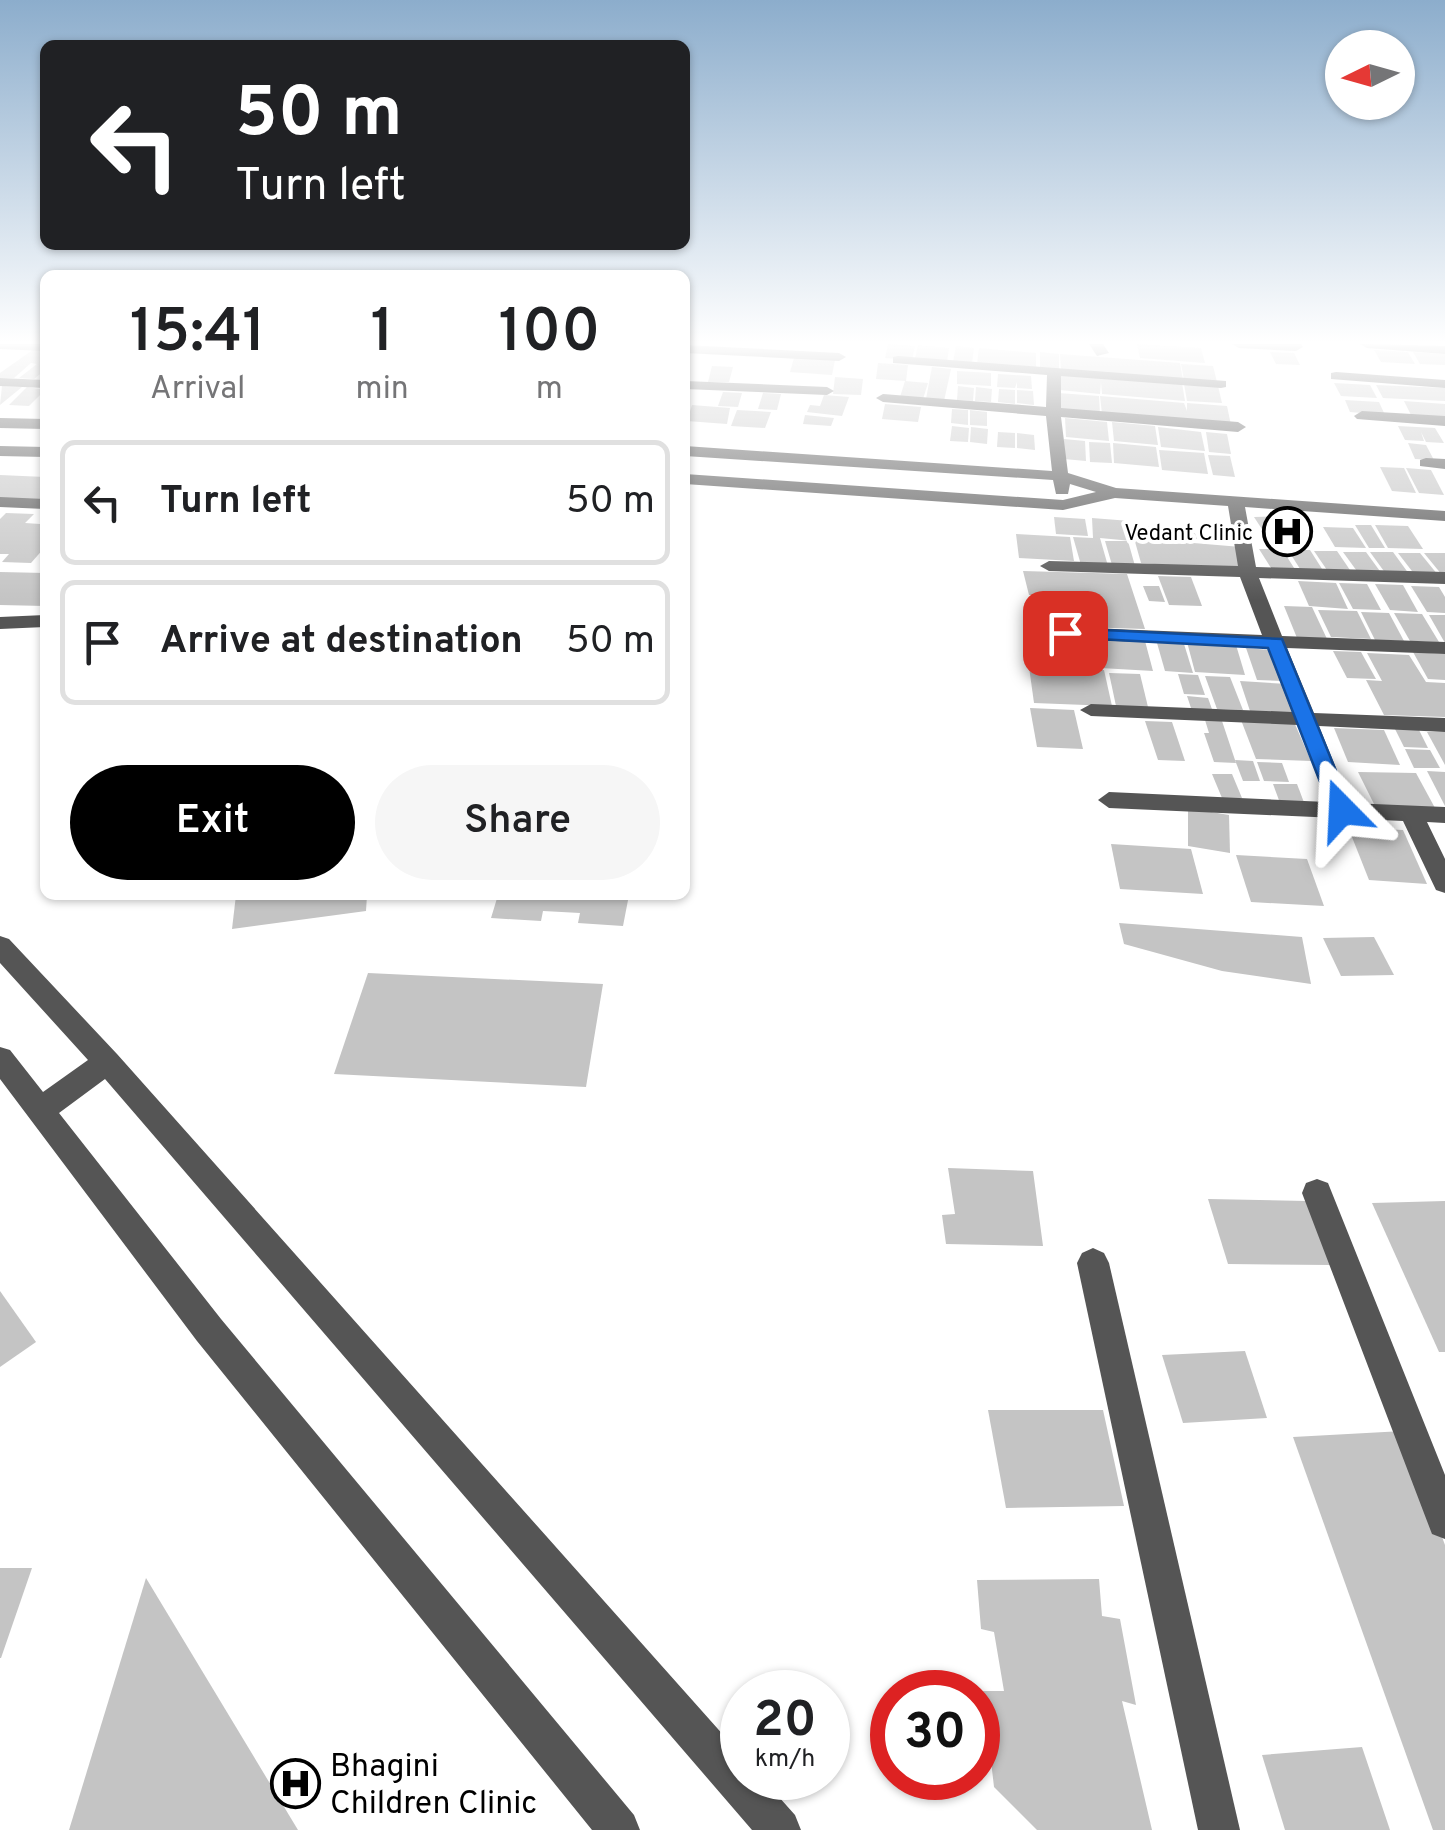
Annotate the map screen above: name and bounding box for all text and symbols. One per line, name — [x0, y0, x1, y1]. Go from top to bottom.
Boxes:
north arrow — [1325, 30, 1415, 120]
map controls — [1325, 30, 1415, 120]
text: 50 m — [235, 72, 402, 161]
icon: left — [70, 80, 200, 210]
text: Turn left — [235, 159, 406, 216]
text: 15:41 — [130, 297, 266, 373]
text: 1 — [370, 297, 394, 373]
text: 100 — [499, 297, 600, 373]
text: Arrival — [150, 370, 245, 410]
text: min — [356, 370, 409, 410]
text: m — [536, 370, 563, 410]
icon: left — [75, 475, 130, 530]
text: Turn left — [160, 478, 312, 527]
text: 50 m — [566, 478, 655, 527]
hospital icon: Vedant Clinic — [1262, 506, 1314, 558]
place label: Vedant Clinic — [1124, 521, 1253, 548]
pin — [1023, 591, 1108, 676]
icon: arrive — [1038, 606, 1093, 661]
icon: arrive — [75, 615, 130, 670]
text: Arrive at destination — [160, 618, 523, 667]
text: 50 m — [566, 618, 655, 667]
position arrow — [1290, 758, 1394, 862]
button: Exit — [70, 765, 355, 880]
button: Share — [375, 765, 660, 880]
speed limit sign: 30 — [870, 1670, 1000, 1800]
text: 20 — [753, 1691, 817, 1754]
text: km/h — [755, 1744, 815, 1776]
place label: Bhagini Children Clinic — [330, 1748, 537, 1825]
hospital icon: Bhagini Children Clinic — [269, 1757, 321, 1809]

